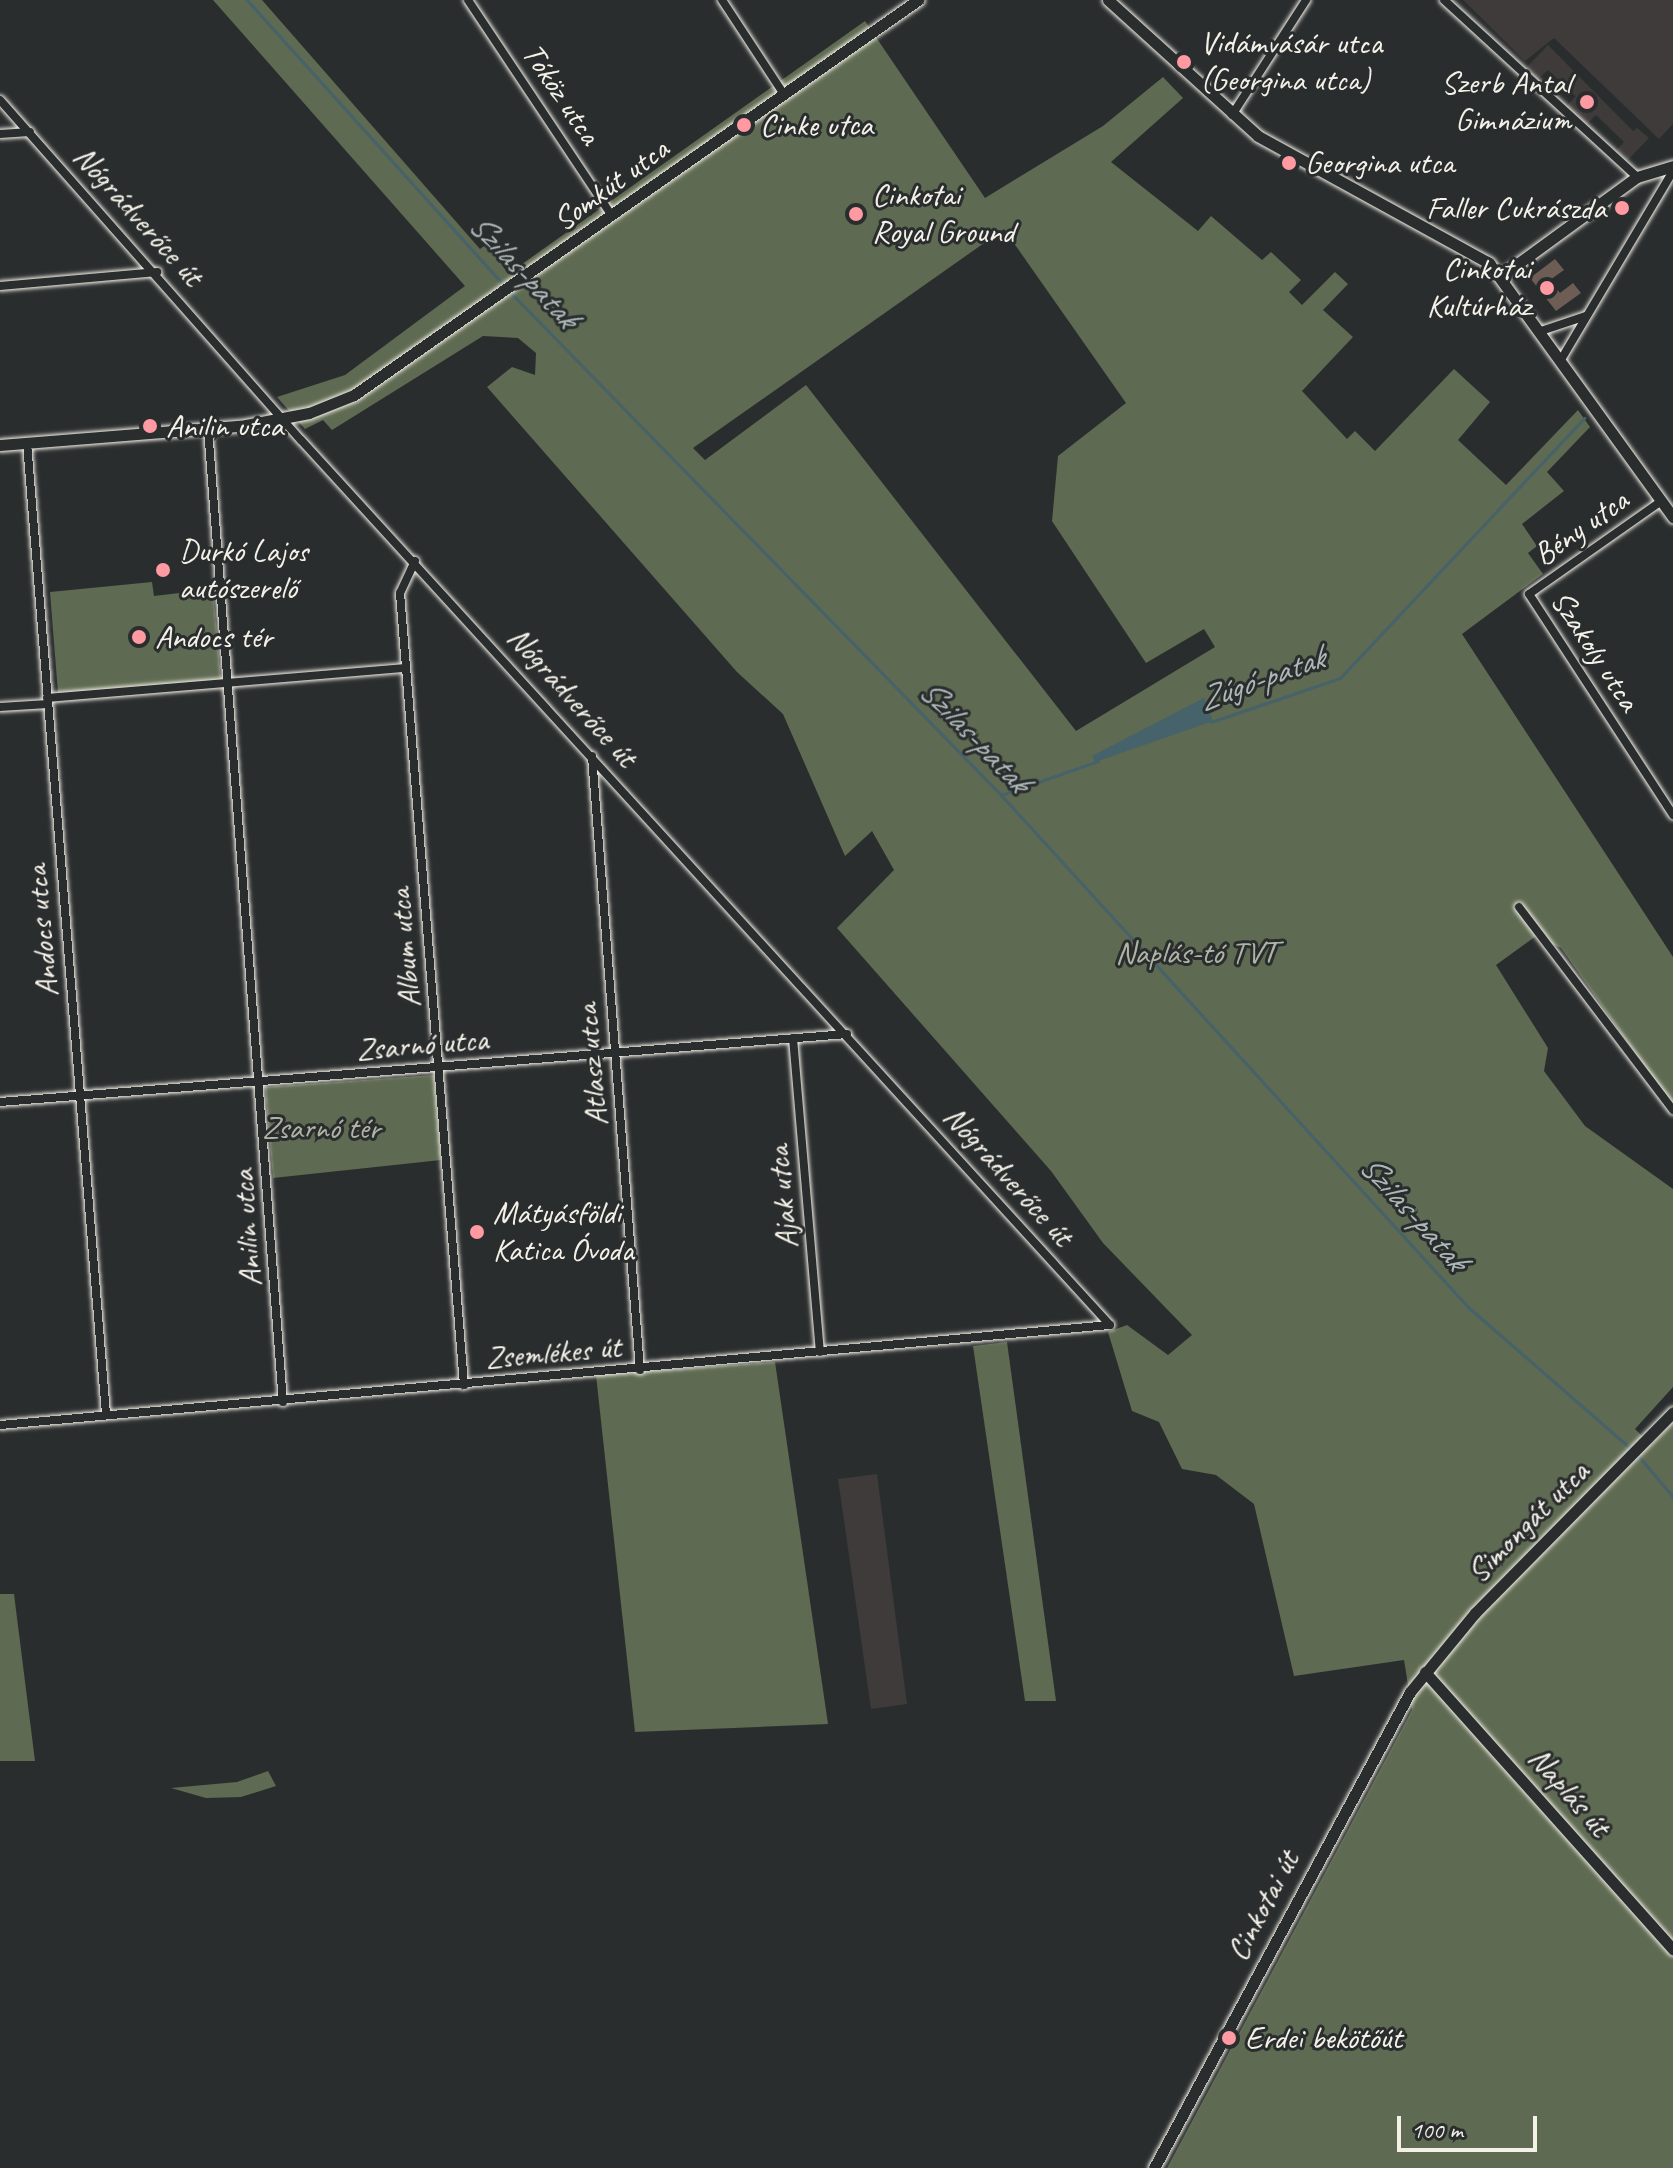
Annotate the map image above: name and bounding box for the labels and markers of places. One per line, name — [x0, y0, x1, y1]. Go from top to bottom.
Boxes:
place label: Vidámvásár utca (Georgina utca) — [1200, 25, 1381, 100]
marker: Vidámvásár utca (Georgina utca) — [1175, 53, 1193, 71]
place label: Szerb Antal Gimnázium — [1441, 65, 1571, 140]
marker: Szerb Antal Gimnázium — [1578, 93, 1596, 111]
place label: Cinke utca — [760, 106, 872, 144]
marker: Cinke utca — [735, 116, 753, 134]
place label: Georgina utca — [1305, 144, 1454, 182]
marker: Georgina utca — [1280, 154, 1298, 172]
place label: Cinkotai Royal Ground — [872, 177, 1014, 252]
place label: Faller Cukrászda — [1426, 189, 1606, 227]
marker: Faller Cukrászda — [1613, 199, 1631, 217]
marker: Cinkotai Royal Ground — [847, 205, 865, 223]
place label: Cinkotai Kultúrház — [1427, 251, 1531, 326]
marker: Cinkotai Kultúrház — [1538, 279, 1556, 297]
place label: Anilin utca — [166, 407, 282, 445]
marker: Anilin utca — [141, 417, 159, 435]
place label: Durkó Lajos autószerelő — [179, 533, 308, 608]
marker: Durkó Lajos autószerelő — [154, 561, 172, 579]
place label: Andocs tér — [155, 618, 272, 656]
marker: Andocs tér — [130, 628, 148, 646]
place label: Mátyásföldi Katica Óvoda — [493, 1195, 633, 1270]
marker: Mátyásföldi Katica Óvoda — [468, 1223, 486, 1241]
place label: Erdei bekötőút — [1245, 2019, 1402, 2057]
marker: Erdei bekötőút — [1220, 2029, 1238, 2047]

